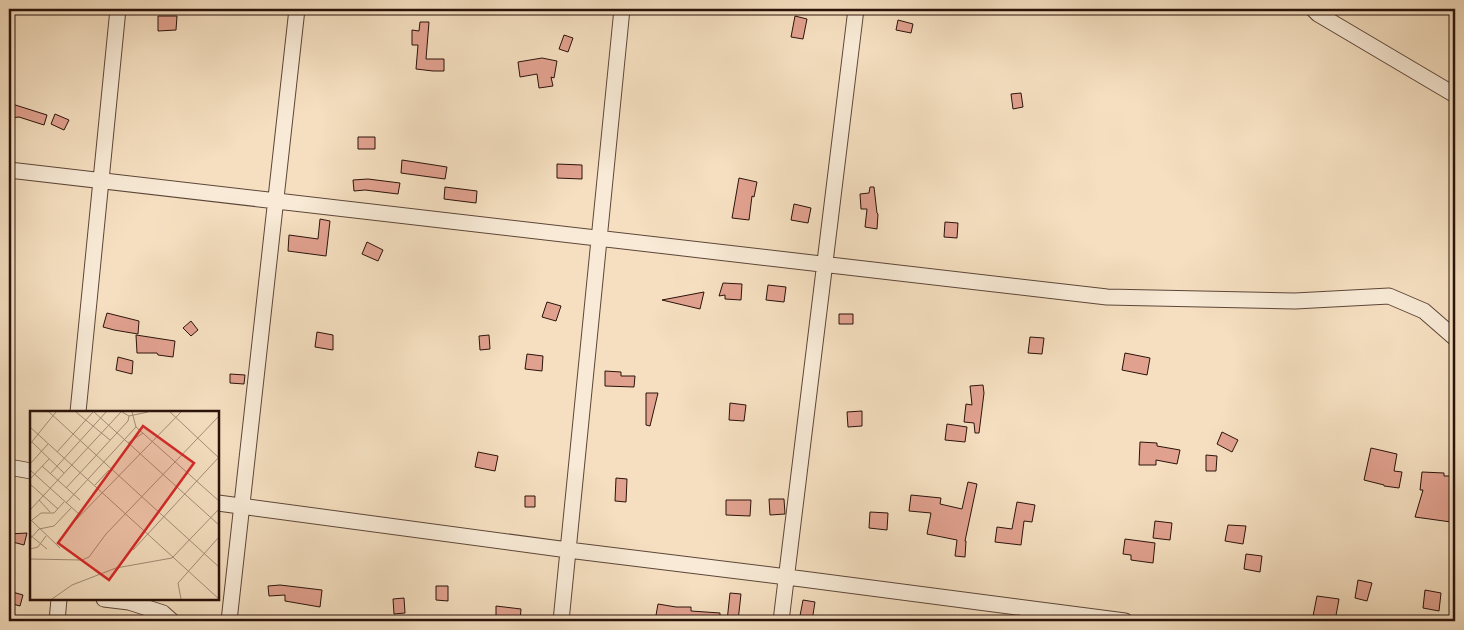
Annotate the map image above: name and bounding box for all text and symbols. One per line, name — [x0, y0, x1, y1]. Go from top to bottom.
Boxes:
inset map — [30, 411, 219, 600]

